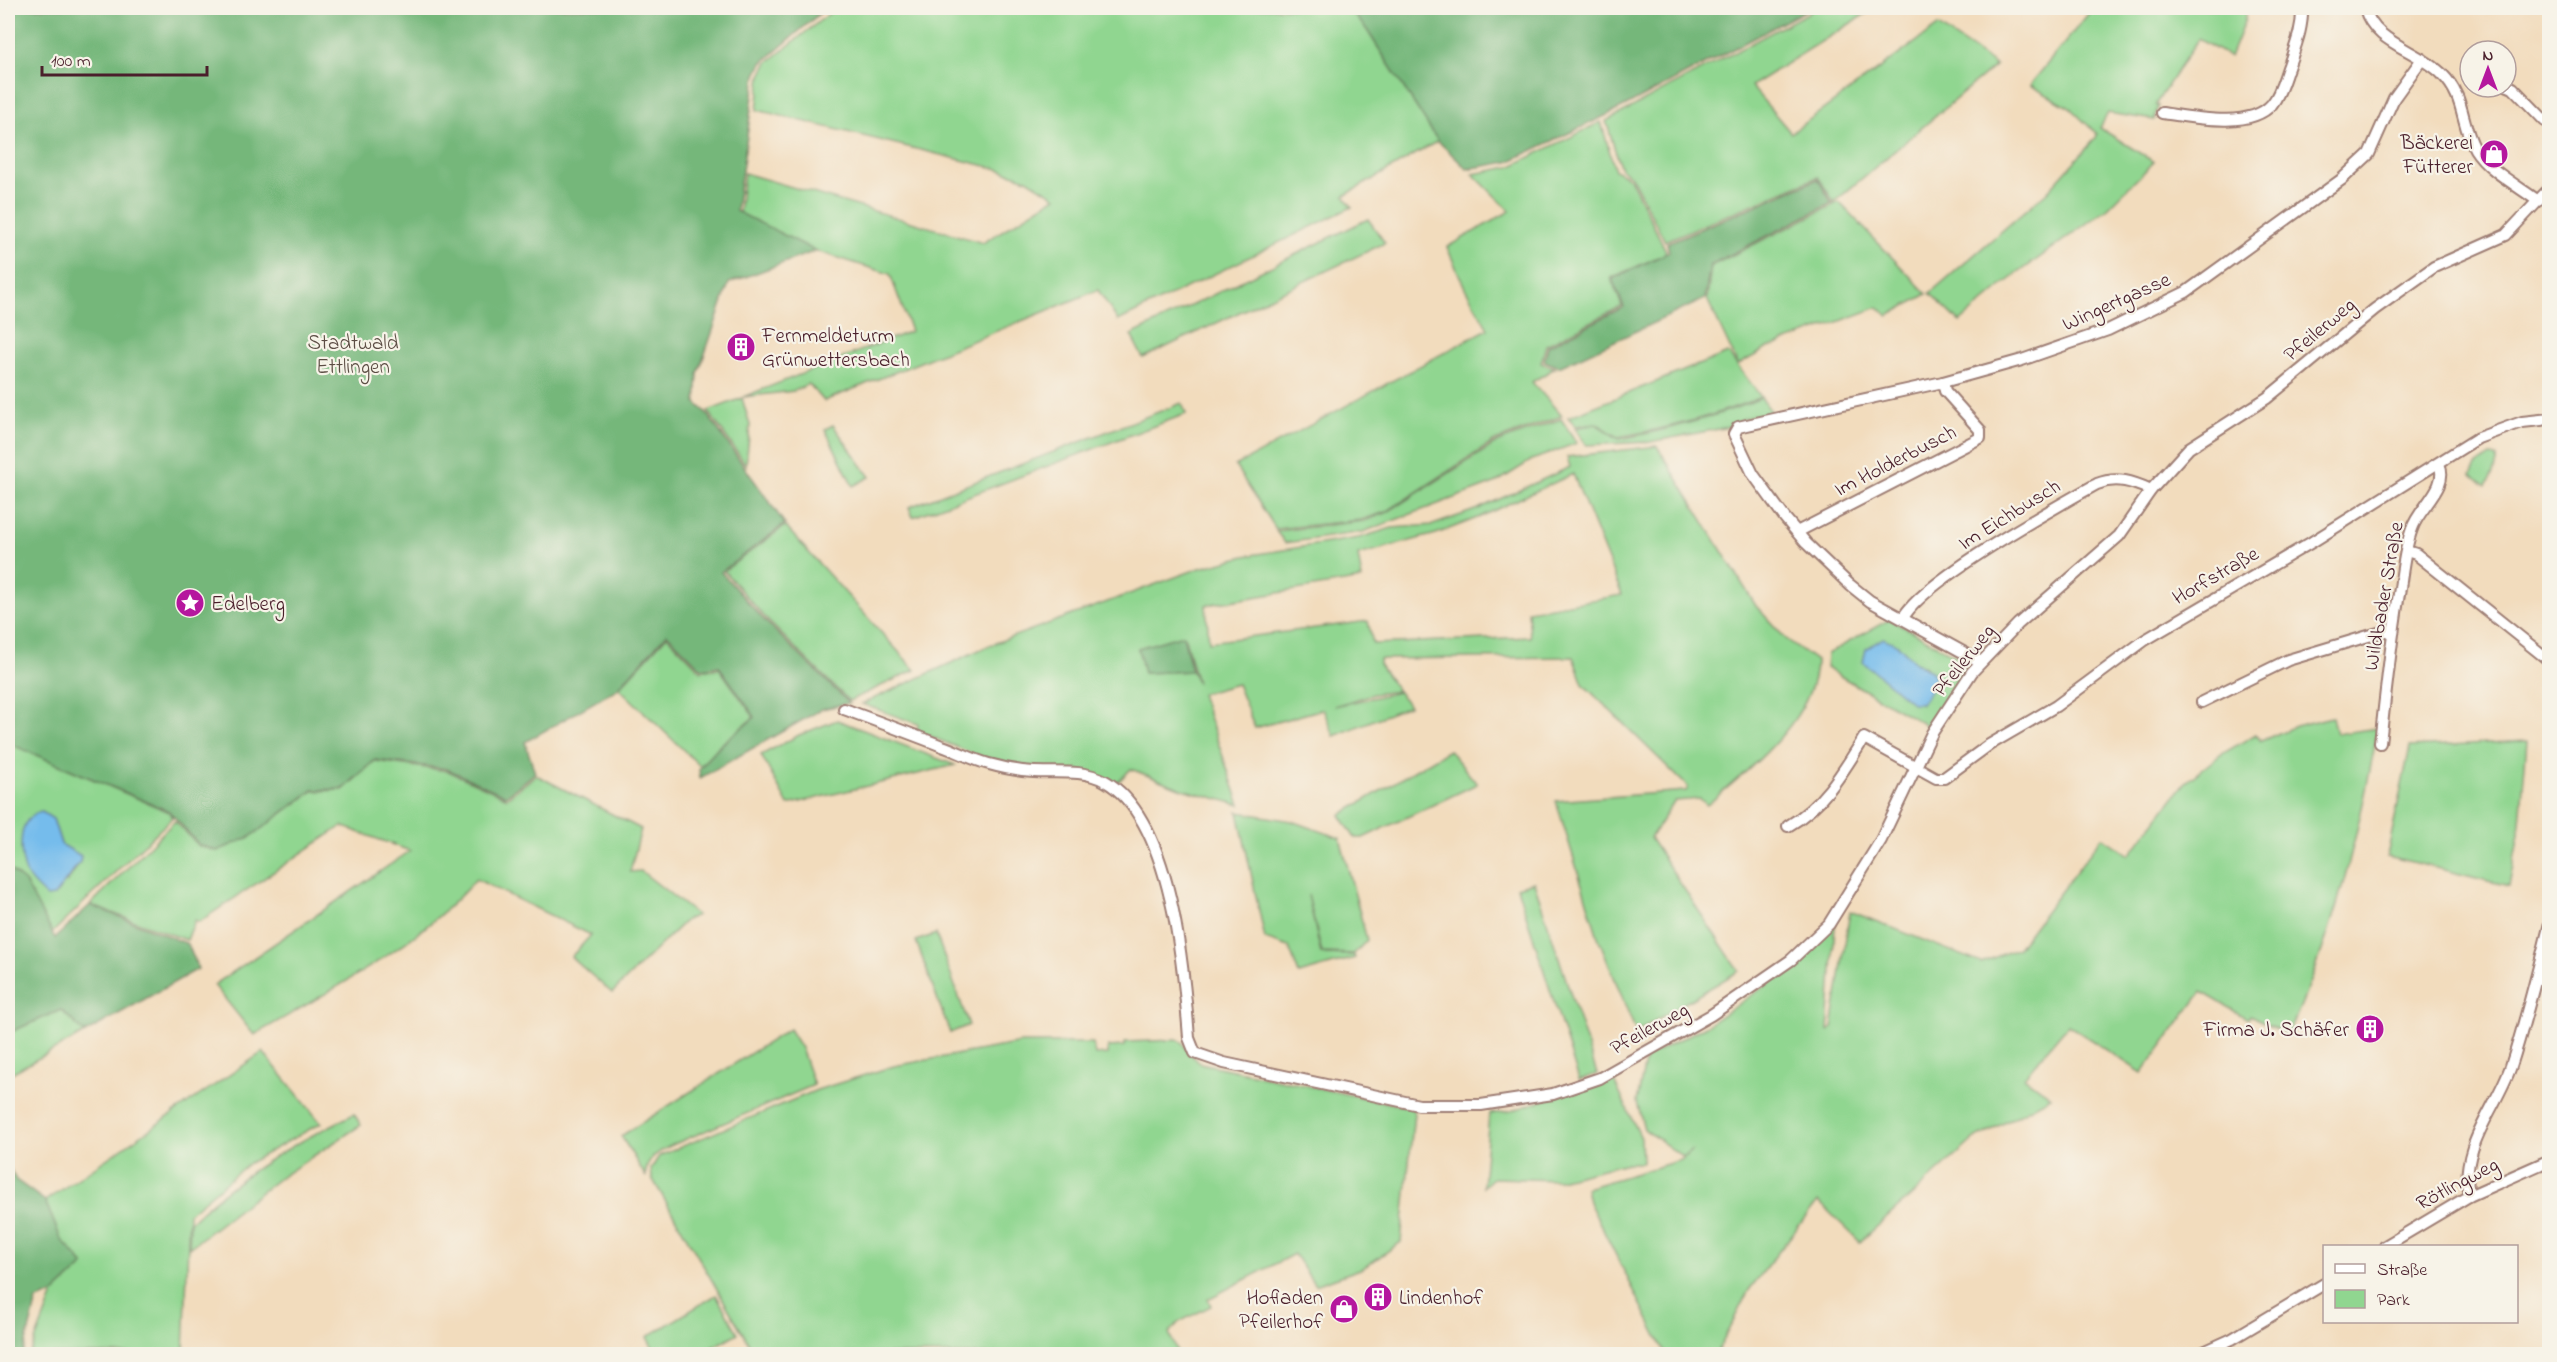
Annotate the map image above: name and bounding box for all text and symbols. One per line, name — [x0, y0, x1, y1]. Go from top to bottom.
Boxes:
scale bar — [42, 39, 207, 77]
north arrow — [2458, 39, 2518, 99]
text: N — [2483, 44, 2494, 68]
text: 100 m — [51, 49, 91, 75]
place label: Bäckerei Fütterer — [2400, 129, 2473, 183]
shop icon: Bäckerei Fütterer — [2478, 138, 2510, 170]
street label: Wingertgasse — [2058, 265, 2177, 342]
street label: Pfeilerweg — [2278, 291, 2364, 371]
place label: Fernmeldeturm Grünwettersbach — [761, 322, 910, 376]
park label: Stadtwald Ettlingen — [307, 329, 399, 385]
building icon: Fernmeldeturm Grünwettersbach — [725, 331, 757, 363]
street label: Im Holderbusch — [1830, 418, 1962, 505]
street label: Im Eichbusch — [1953, 472, 2067, 559]
street label: Wildbader Straße — [2357, 519, 2413, 673]
street label: Horfstraße — [2167, 540, 2265, 614]
place icon: Edelberg — [174, 587, 206, 619]
place label: Edelberg — [211, 590, 285, 622]
street label: Pfeilerweg — [1926, 618, 2005, 705]
street label: Pfeilerweg — [1605, 996, 1696, 1065]
building icon: Firma J. Schäfer — [2354, 1013, 2386, 1045]
place label: Firma J. Schäfer — [2202, 1016, 2349, 1046]
street label: Rötlingweg — [2411, 1151, 2505, 1221]
legend — [2323, 1245, 2518, 1323]
text: Straße — [2377, 1258, 2428, 1284]
building icon: Lindenhof — [1362, 1281, 1394, 1313]
place label: Hofladen Pfeilerhof — [1239, 1284, 1323, 1338]
place label: Lindenhof — [1399, 1284, 1483, 1314]
text: Park — [2377, 1288, 2410, 1314]
shop icon: Hofladen Pfeilerhof — [1328, 1293, 1360, 1325]

